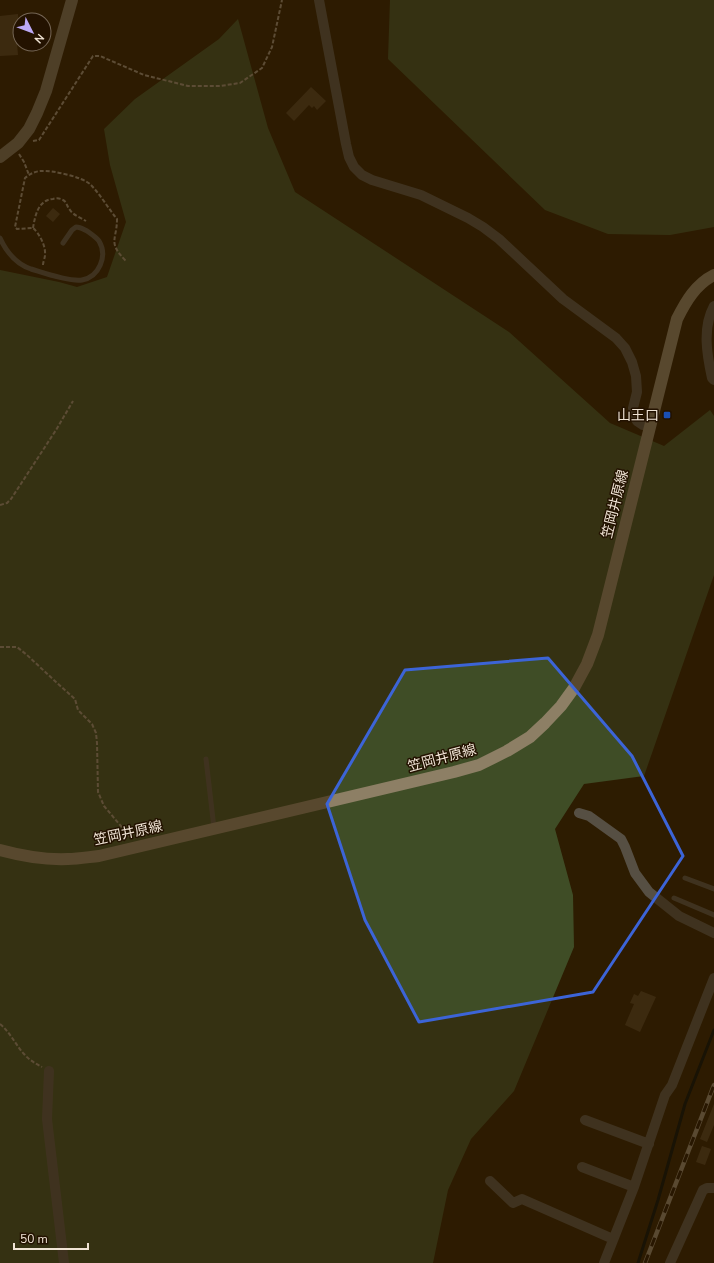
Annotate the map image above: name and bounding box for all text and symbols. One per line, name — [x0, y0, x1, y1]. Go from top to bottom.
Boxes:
north arrow — [12, 12, 52, 52]
text: N — [31, 30, 47, 46]
place label: 山王口 — [617, 406, 659, 425]
marker: 山王口 — [662, 410, 672, 420]
street label: 笠岡井原線 — [597, 468, 633, 540]
street label: 笠岡井原線 — [406, 740, 478, 776]
street label: 笠岡井原線 — [92, 816, 164, 850]
scale bar — [14, 1225, 88, 1251]
text: 50 m — [20, 1231, 48, 1247]

